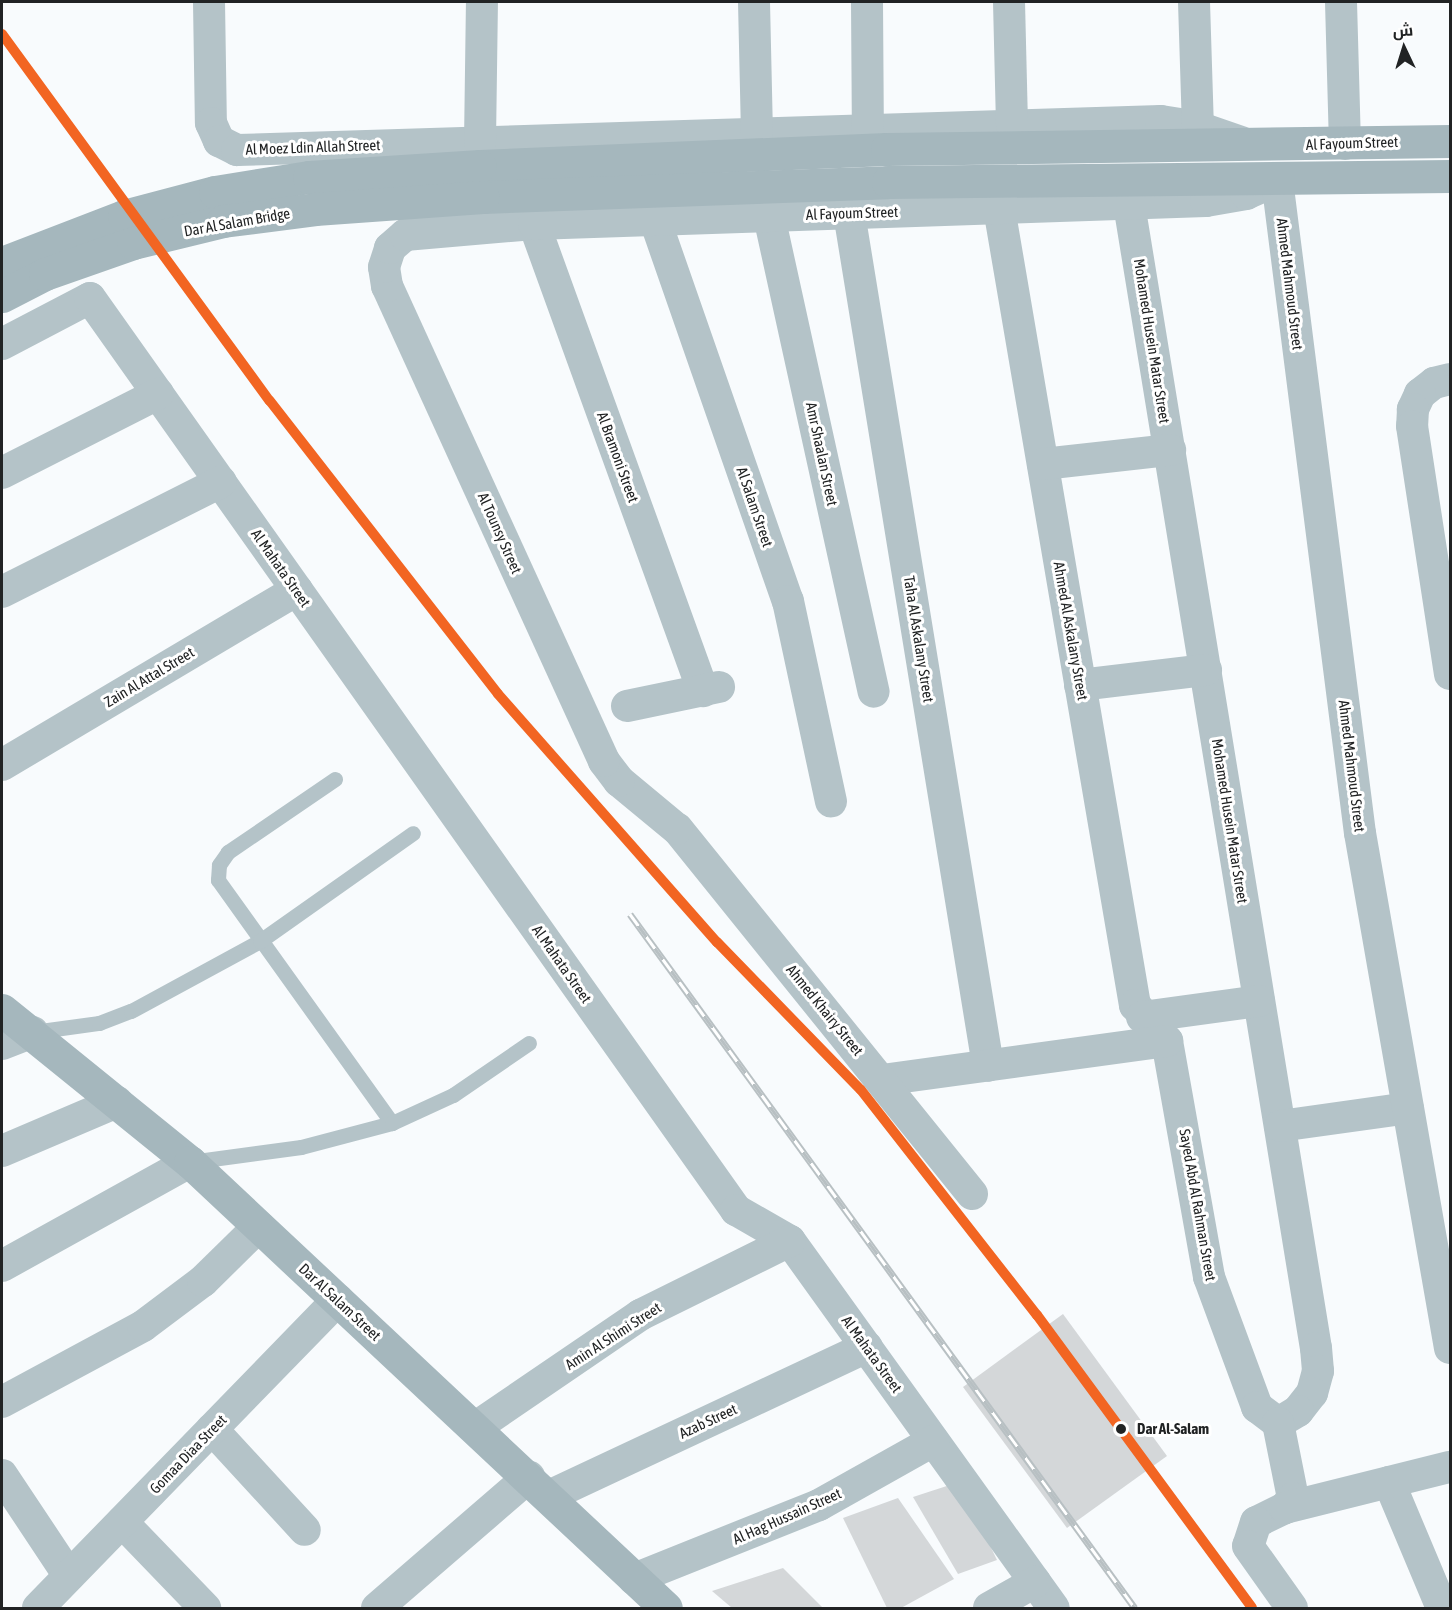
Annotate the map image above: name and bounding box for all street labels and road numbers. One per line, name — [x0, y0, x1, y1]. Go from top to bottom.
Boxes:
street label: Al Fayoum Street — [1306, 132, 1398, 154]
street label: Al Moez Ldin Allah Street — [245, 136, 381, 158]
street label: Al Fayoum Street — [806, 202, 898, 224]
street label: Dar Al Salam Bridge — [183, 204, 291, 240]
street label: Ahmed Mahmoud Street — [1273, 217, 1307, 351]
street label: Mohamed Husein Matar Street — [1130, 257, 1174, 425]
street label: Amr Shaalan Street — [802, 401, 842, 507]
street label: Al Bramoni Street — [593, 409, 643, 505]
street label: Al Salam Street — [733, 465, 777, 549]
street label: Al Tounsy Street — [474, 490, 526, 576]
street label: Al Mahata Street — [248, 526, 314, 610]
street label: Ahmed Al Askalany Street — [1050, 560, 1092, 702]
street label: Taha Al Askalany Street — [900, 574, 938, 704]
street label: Zain Al Attal Street — [101, 643, 197, 711]
street label: Ahmed Mahmoud Street — [1335, 699, 1369, 833]
street label: Mohamed Husein Matar Street — [1208, 737, 1252, 905]
street label: Al Mahata Street — [529, 922, 595, 1006]
street label: Ahmed Khairy Street — [783, 961, 867, 1059]
street label: Sayed Abd Al Rahman Street — [1176, 1128, 1220, 1282]
street label: Dar Al Salam Street — [295, 1260, 385, 1344]
street label: Amin Al Shimi Street — [562, 1298, 664, 1374]
street label: Al Mahata Street — [838, 1312, 906, 1396]
street label: Azab Street — [676, 1400, 740, 1442]
street label: Gomaa Diaa Street — [146, 1411, 230, 1497]
street label: Al Hag Hussain Street — [730, 1484, 844, 1548]

